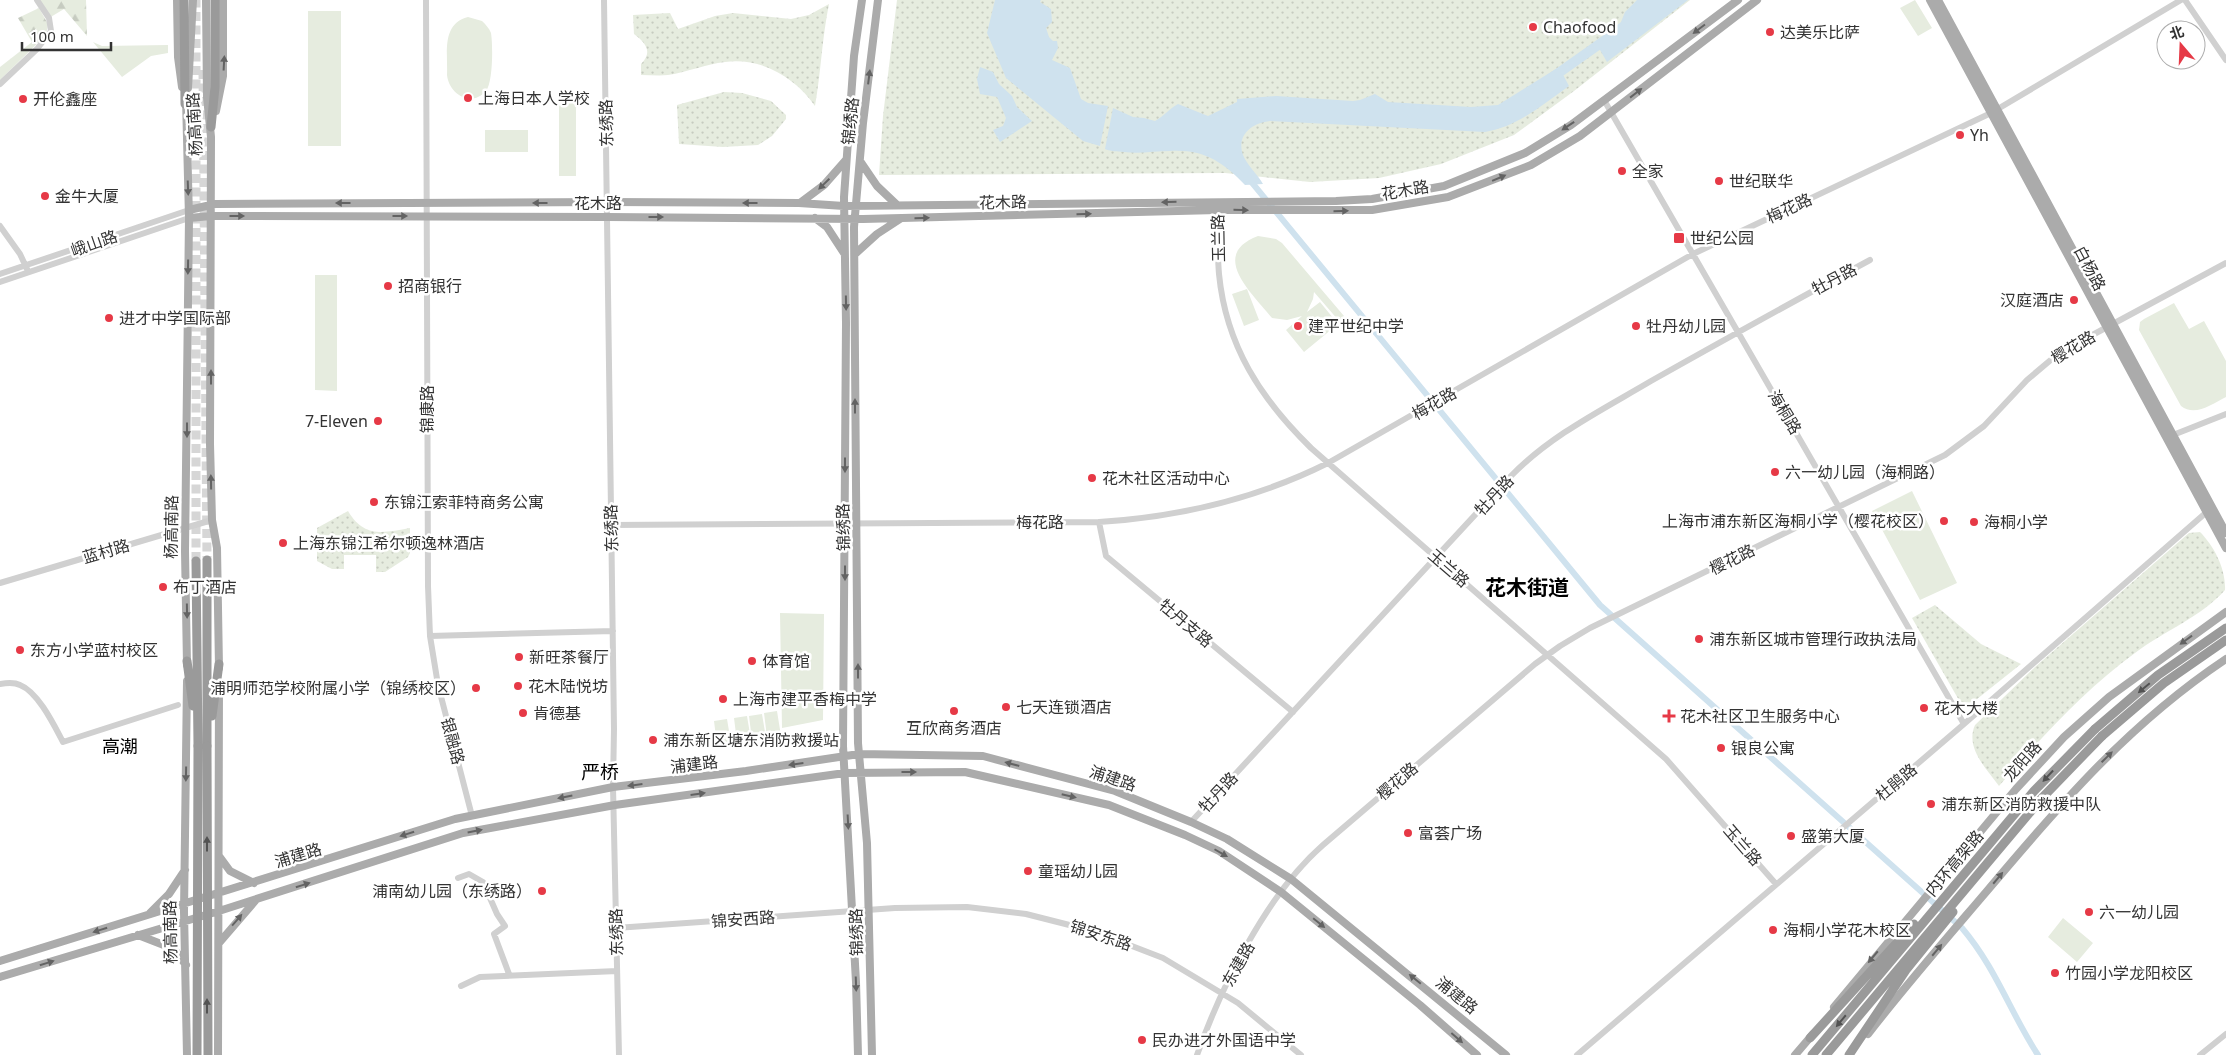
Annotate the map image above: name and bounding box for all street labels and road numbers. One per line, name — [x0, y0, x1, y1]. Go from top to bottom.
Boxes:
street label: 杨高南路 — [181, 91, 207, 157]
street label: 锦绣路 — [837, 96, 863, 146]
street label: 东绣路 — [595, 99, 617, 147]
street label: 花木路 — [1379, 175, 1431, 205]
street label: 梅花路 — [1763, 188, 1815, 228]
street label: 花木路 — [979, 191, 1027, 213]
street label: 花木路 — [574, 192, 622, 214]
street label: 玉兰路 — [1207, 214, 1229, 262]
street label: 峨山路 — [68, 225, 120, 261]
street label: 白杨路 — [2069, 242, 2111, 294]
street label: 牡丹路 — [1808, 258, 1860, 300]
street label: 樱花路 — [2047, 325, 2099, 369]
street label: 梅花路 — [1408, 381, 1460, 425]
street label: 锦康路 — [416, 385, 438, 433]
street label: 海桐路 — [1763, 386, 1807, 438]
street label: 牡丹路 — [1470, 470, 1518, 520]
street label: 杨高南路 — [159, 495, 183, 559]
street label: 锦绣路 — [832, 503, 854, 551]
street label: 东绣路 — [600, 504, 622, 552]
street label: 梅花路 — [1016, 511, 1064, 533]
street label: 蓝村路 — [80, 534, 132, 568]
street label: 樱花路 — [1706, 539, 1758, 579]
street label: 玉兰路 — [1424, 544, 1474, 592]
street label: 牡丹支路 — [1154, 594, 1218, 652]
street label: 银融路 — [436, 715, 470, 767]
street label: 龙阳路 — [1998, 736, 2046, 786]
street label: 浦建路 — [669, 750, 719, 778]
street label: 樱花路 — [1372, 757, 1422, 805]
street label: 杜鹃路 — [1871, 758, 1921, 806]
street label: 浦建路 — [1087, 760, 1139, 796]
street label: 牡丹路 — [1194, 767, 1242, 817]
street label: 玉兰路 — [1719, 820, 1767, 870]
street label: 内环高架路 — [1920, 825, 1988, 901]
street label: 浦建路 — [272, 837, 324, 873]
street label: 杨高南路 — [158, 900, 182, 964]
street label: 锦安西路 — [710, 906, 776, 932]
street label: 东绣路 — [605, 908, 627, 956]
street label: 锦绣路 — [845, 908, 867, 956]
street label: 锦安东路 — [1067, 915, 1135, 955]
street label: 东建路 — [1217, 938, 1259, 990]
street label: 浦建路 — [1431, 971, 1483, 1019]

